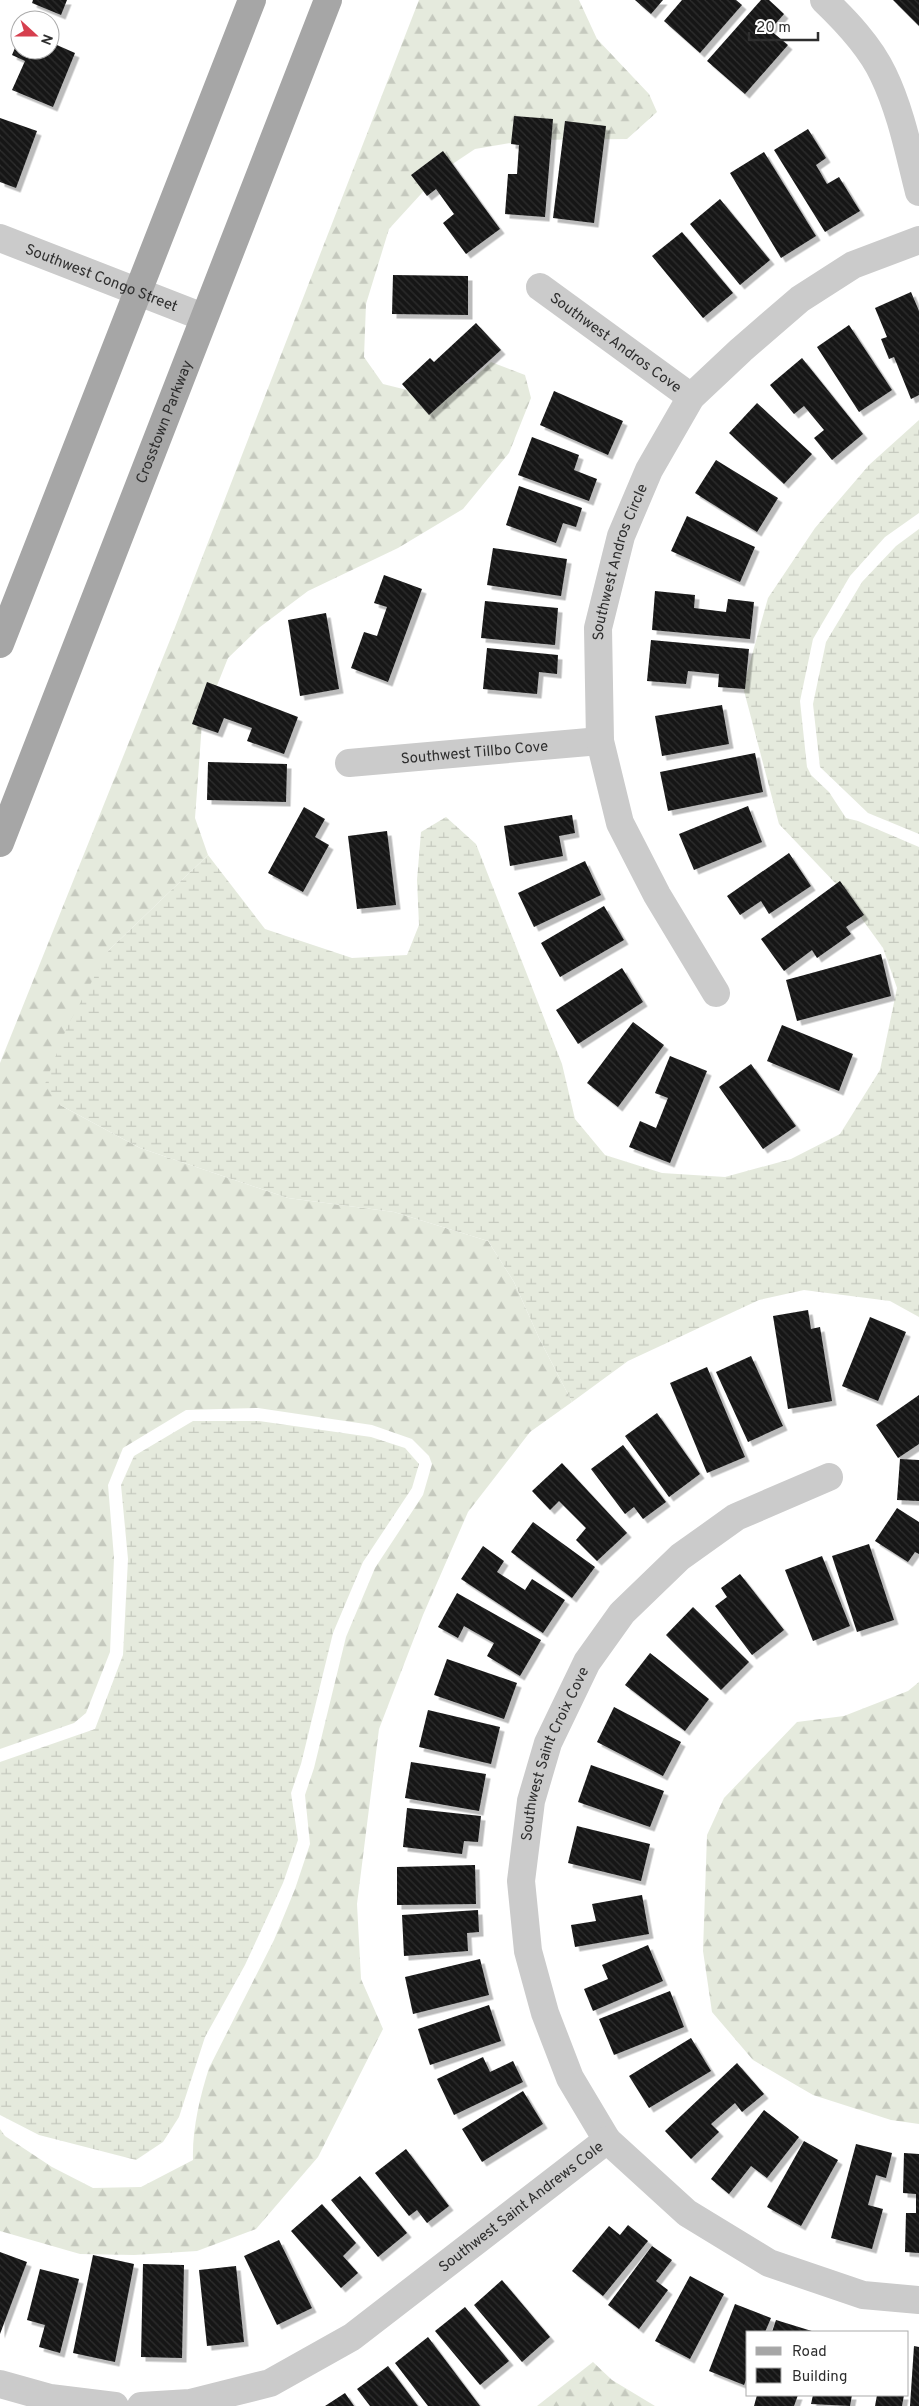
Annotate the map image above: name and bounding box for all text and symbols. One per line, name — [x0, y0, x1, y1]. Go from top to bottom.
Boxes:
north arrow — [10, 10, 60, 60]
scale bar — [749, 10, 818, 42]
text: 20 m — [756, 19, 791, 38]
text: N — [36, 31, 55, 47]
street label: Southwest Congo Street — [22, 241, 180, 317]
street label: Southwest Andros Cove — [545, 289, 685, 398]
street label: Crosstown Parkway — [133, 358, 198, 487]
street label: Southwest Andros Circle — [589, 481, 653, 641]
street label: Southwest Tillbo Cove — [400, 738, 549, 769]
street label: Southwest Saint Croix Cove — [518, 1664, 594, 1842]
street label: Southwest Saint Andrews Cole — [436, 2138, 608, 2277]
legend — [746, 2331, 909, 2396]
text: Road — [792, 2343, 827, 2362]
text: Building — [792, 2368, 847, 2387]

